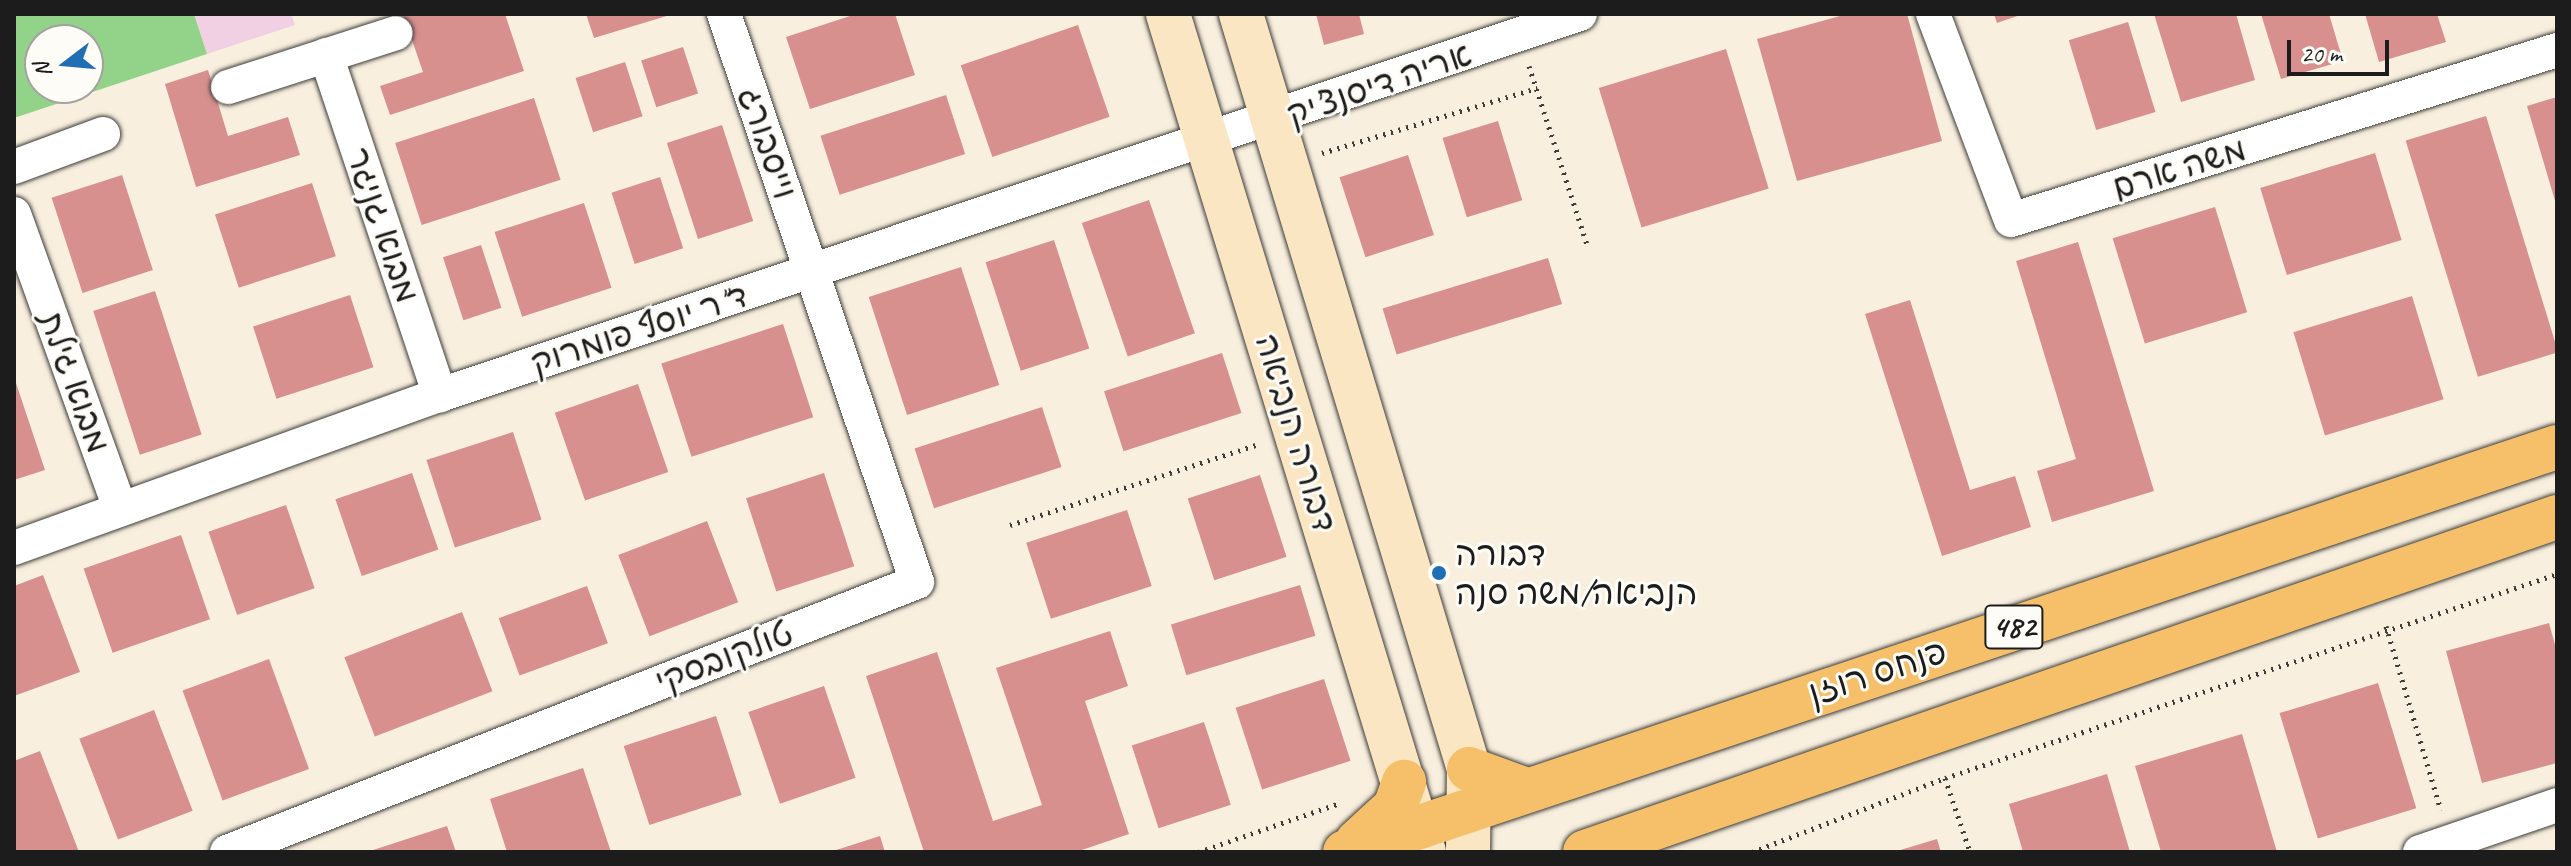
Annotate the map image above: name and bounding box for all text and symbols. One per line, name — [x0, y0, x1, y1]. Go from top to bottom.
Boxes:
north arrow — [24, 24, 104, 104]
scale bar — [2291, 24, 2393, 74]
street label: אריה דיסנצ'יק — [1281, 33, 1477, 135]
text: 20 m — [2301, 39, 2342, 69]
text: N — [28, 60, 58, 80]
street label: וייסבורג — [730, 82, 806, 204]
street label: משה ארם — [2107, 128, 2251, 208]
street label: מבוא גניגר — [338, 142, 428, 308]
street label: ד"ר יוסף פומרוק — [525, 275, 753, 383]
street label: מבוא גילת — [31, 306, 119, 458]
street label: דבורה הנביאה — [1247, 329, 1345, 537]
place label: דבורה הנביאה/משה סנה — [1455, 533, 1698, 612]
marker: דבורה הנביאה/משה סנה — [1430, 564, 1448, 582]
road number: 482 — [1984, 599, 2044, 655]
street label: טולקובסקי — [649, 612, 799, 702]
street label: פנחס רוזן — [1803, 630, 1951, 714]

